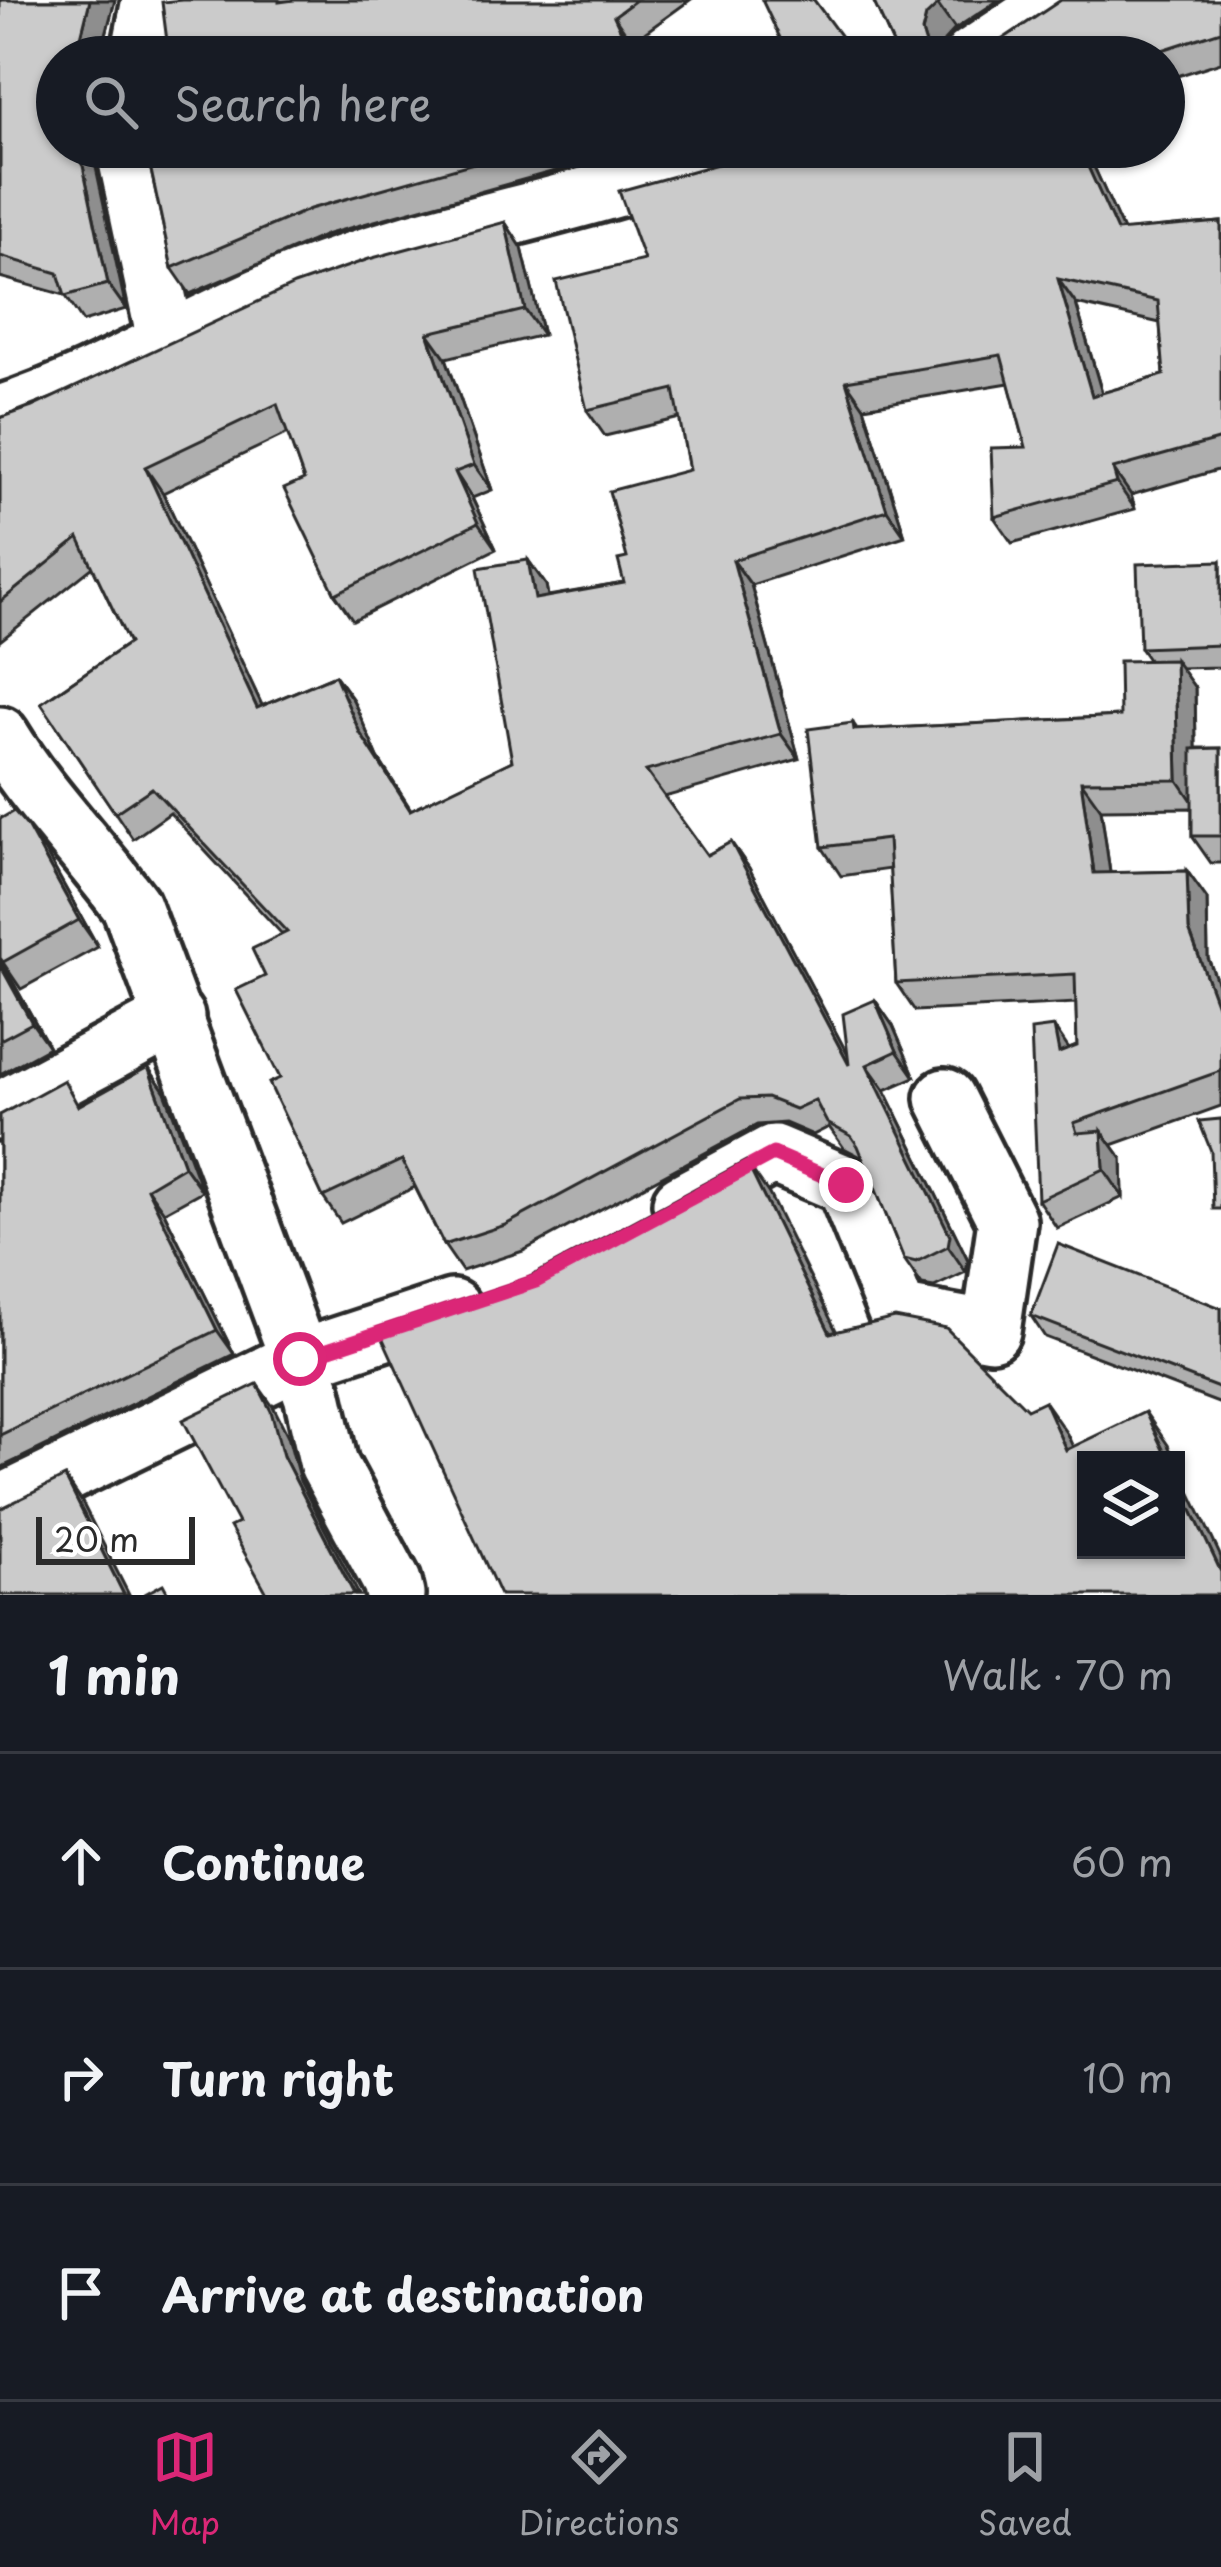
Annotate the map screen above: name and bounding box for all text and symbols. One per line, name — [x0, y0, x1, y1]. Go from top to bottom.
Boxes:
search box — [36, 36, 1185, 168]
text: Search here — [174, 68, 431, 136]
icon: search — [78, 69, 144, 135]
route end — [819, 1158, 873, 1212]
route start — [273, 1332, 327, 1386]
map controls — [1077, 1451, 1185, 1559]
button: layers — [1077, 1451, 1185, 1559]
scale bar — [36, 1511, 195, 1564]
text: 20 m — [54, 1513, 139, 1563]
text: 1 min — [48, 1635, 180, 1712]
text: Walk · 70 m — [943, 1644, 1173, 1703]
text: Continue — [162, 1827, 365, 1895]
icon: ahead — [48, 1828, 114, 1894]
text: 60 m — [1071, 1831, 1173, 1890]
text: Turn right — [162, 2043, 394, 2111]
icon: right — [48, 2044, 114, 2110]
text: 10 m — [1082, 2047, 1173, 2106]
text: Arrive at destination — [162, 2259, 645, 2327]
icon: arrive — [48, 2260, 114, 2326]
tab: Map — [149, 2424, 220, 2546]
tab: Directions — [519, 2424, 679, 2546]
tab: Saved — [978, 2424, 1072, 2546]

